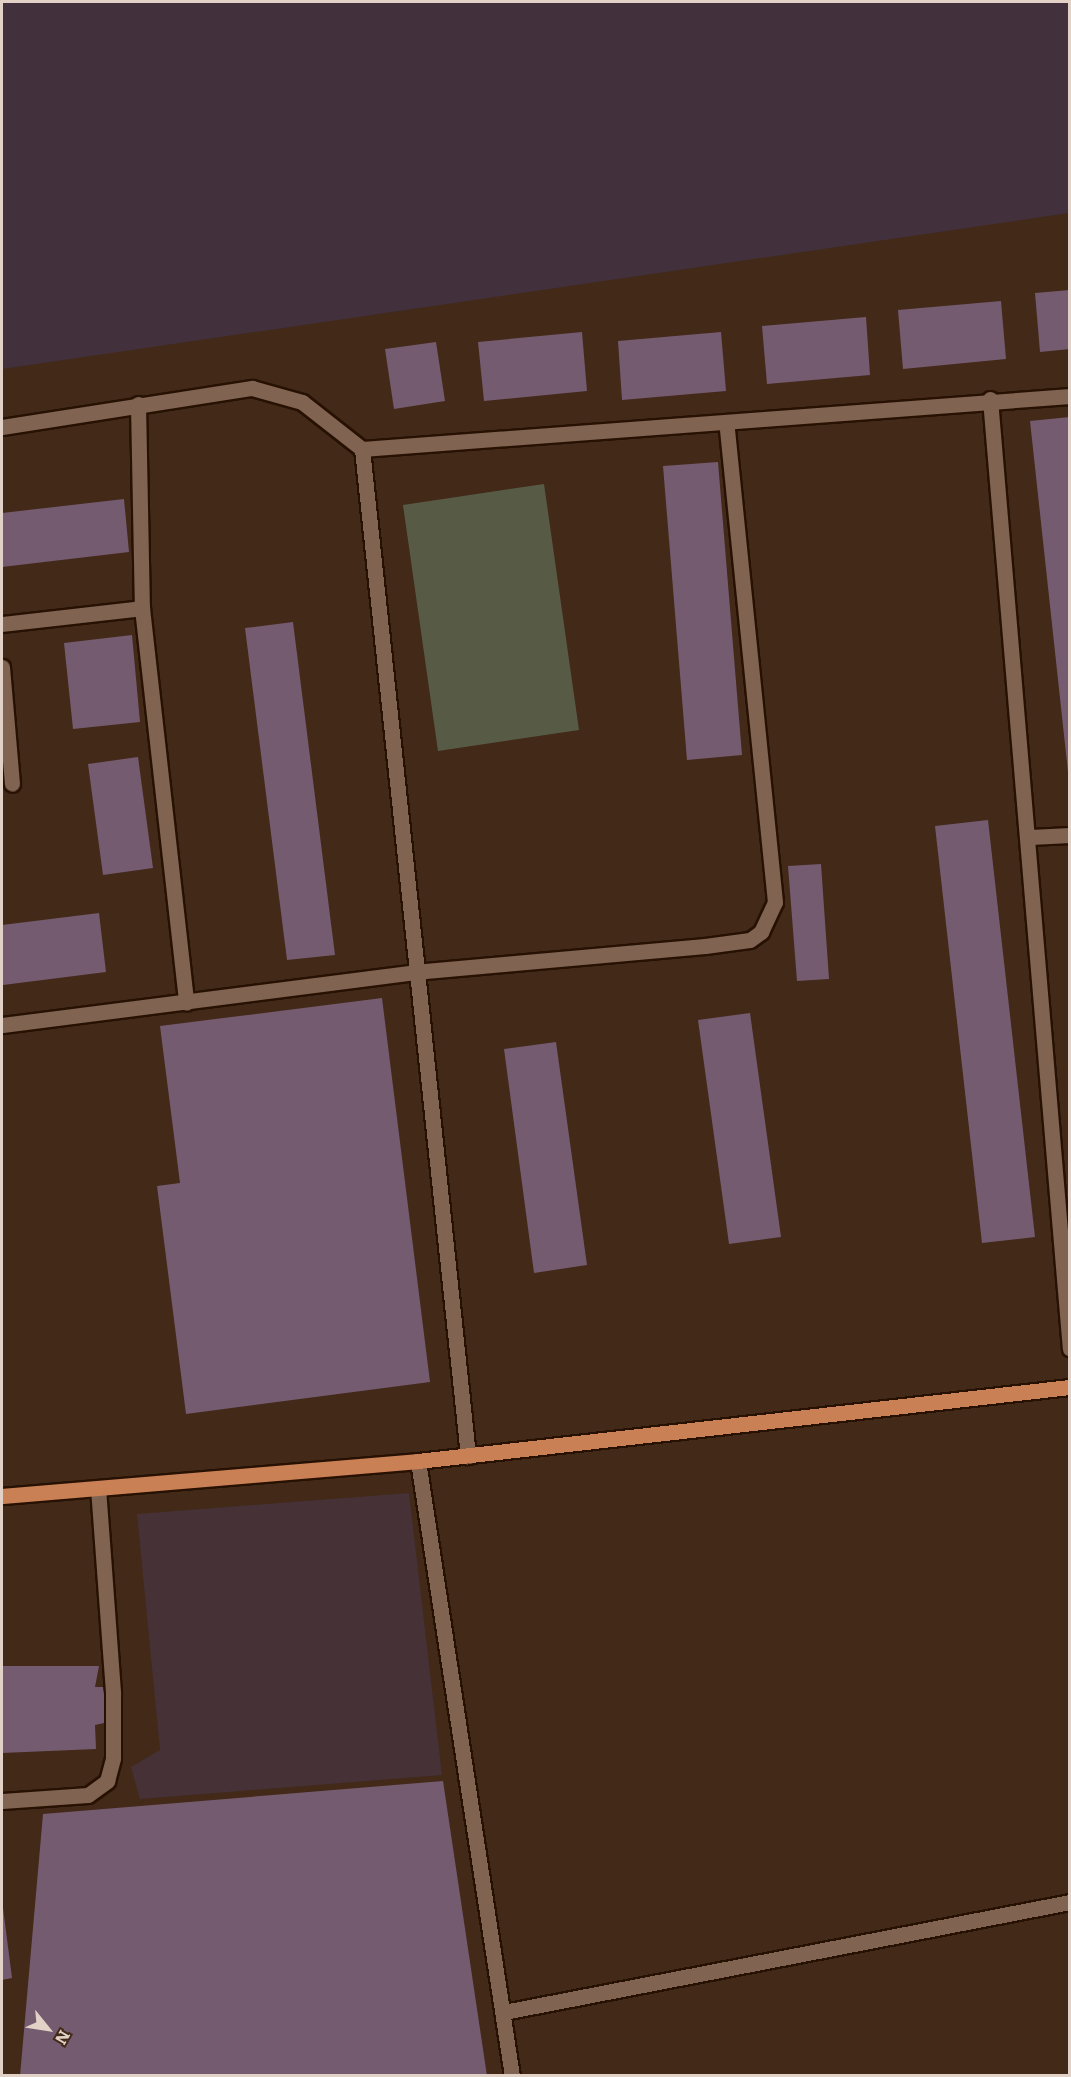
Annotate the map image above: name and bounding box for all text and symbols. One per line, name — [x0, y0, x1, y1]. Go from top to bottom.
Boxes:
north arrow — [18, 1999, 78, 2059]
text: N — [50, 2026, 77, 2050]

